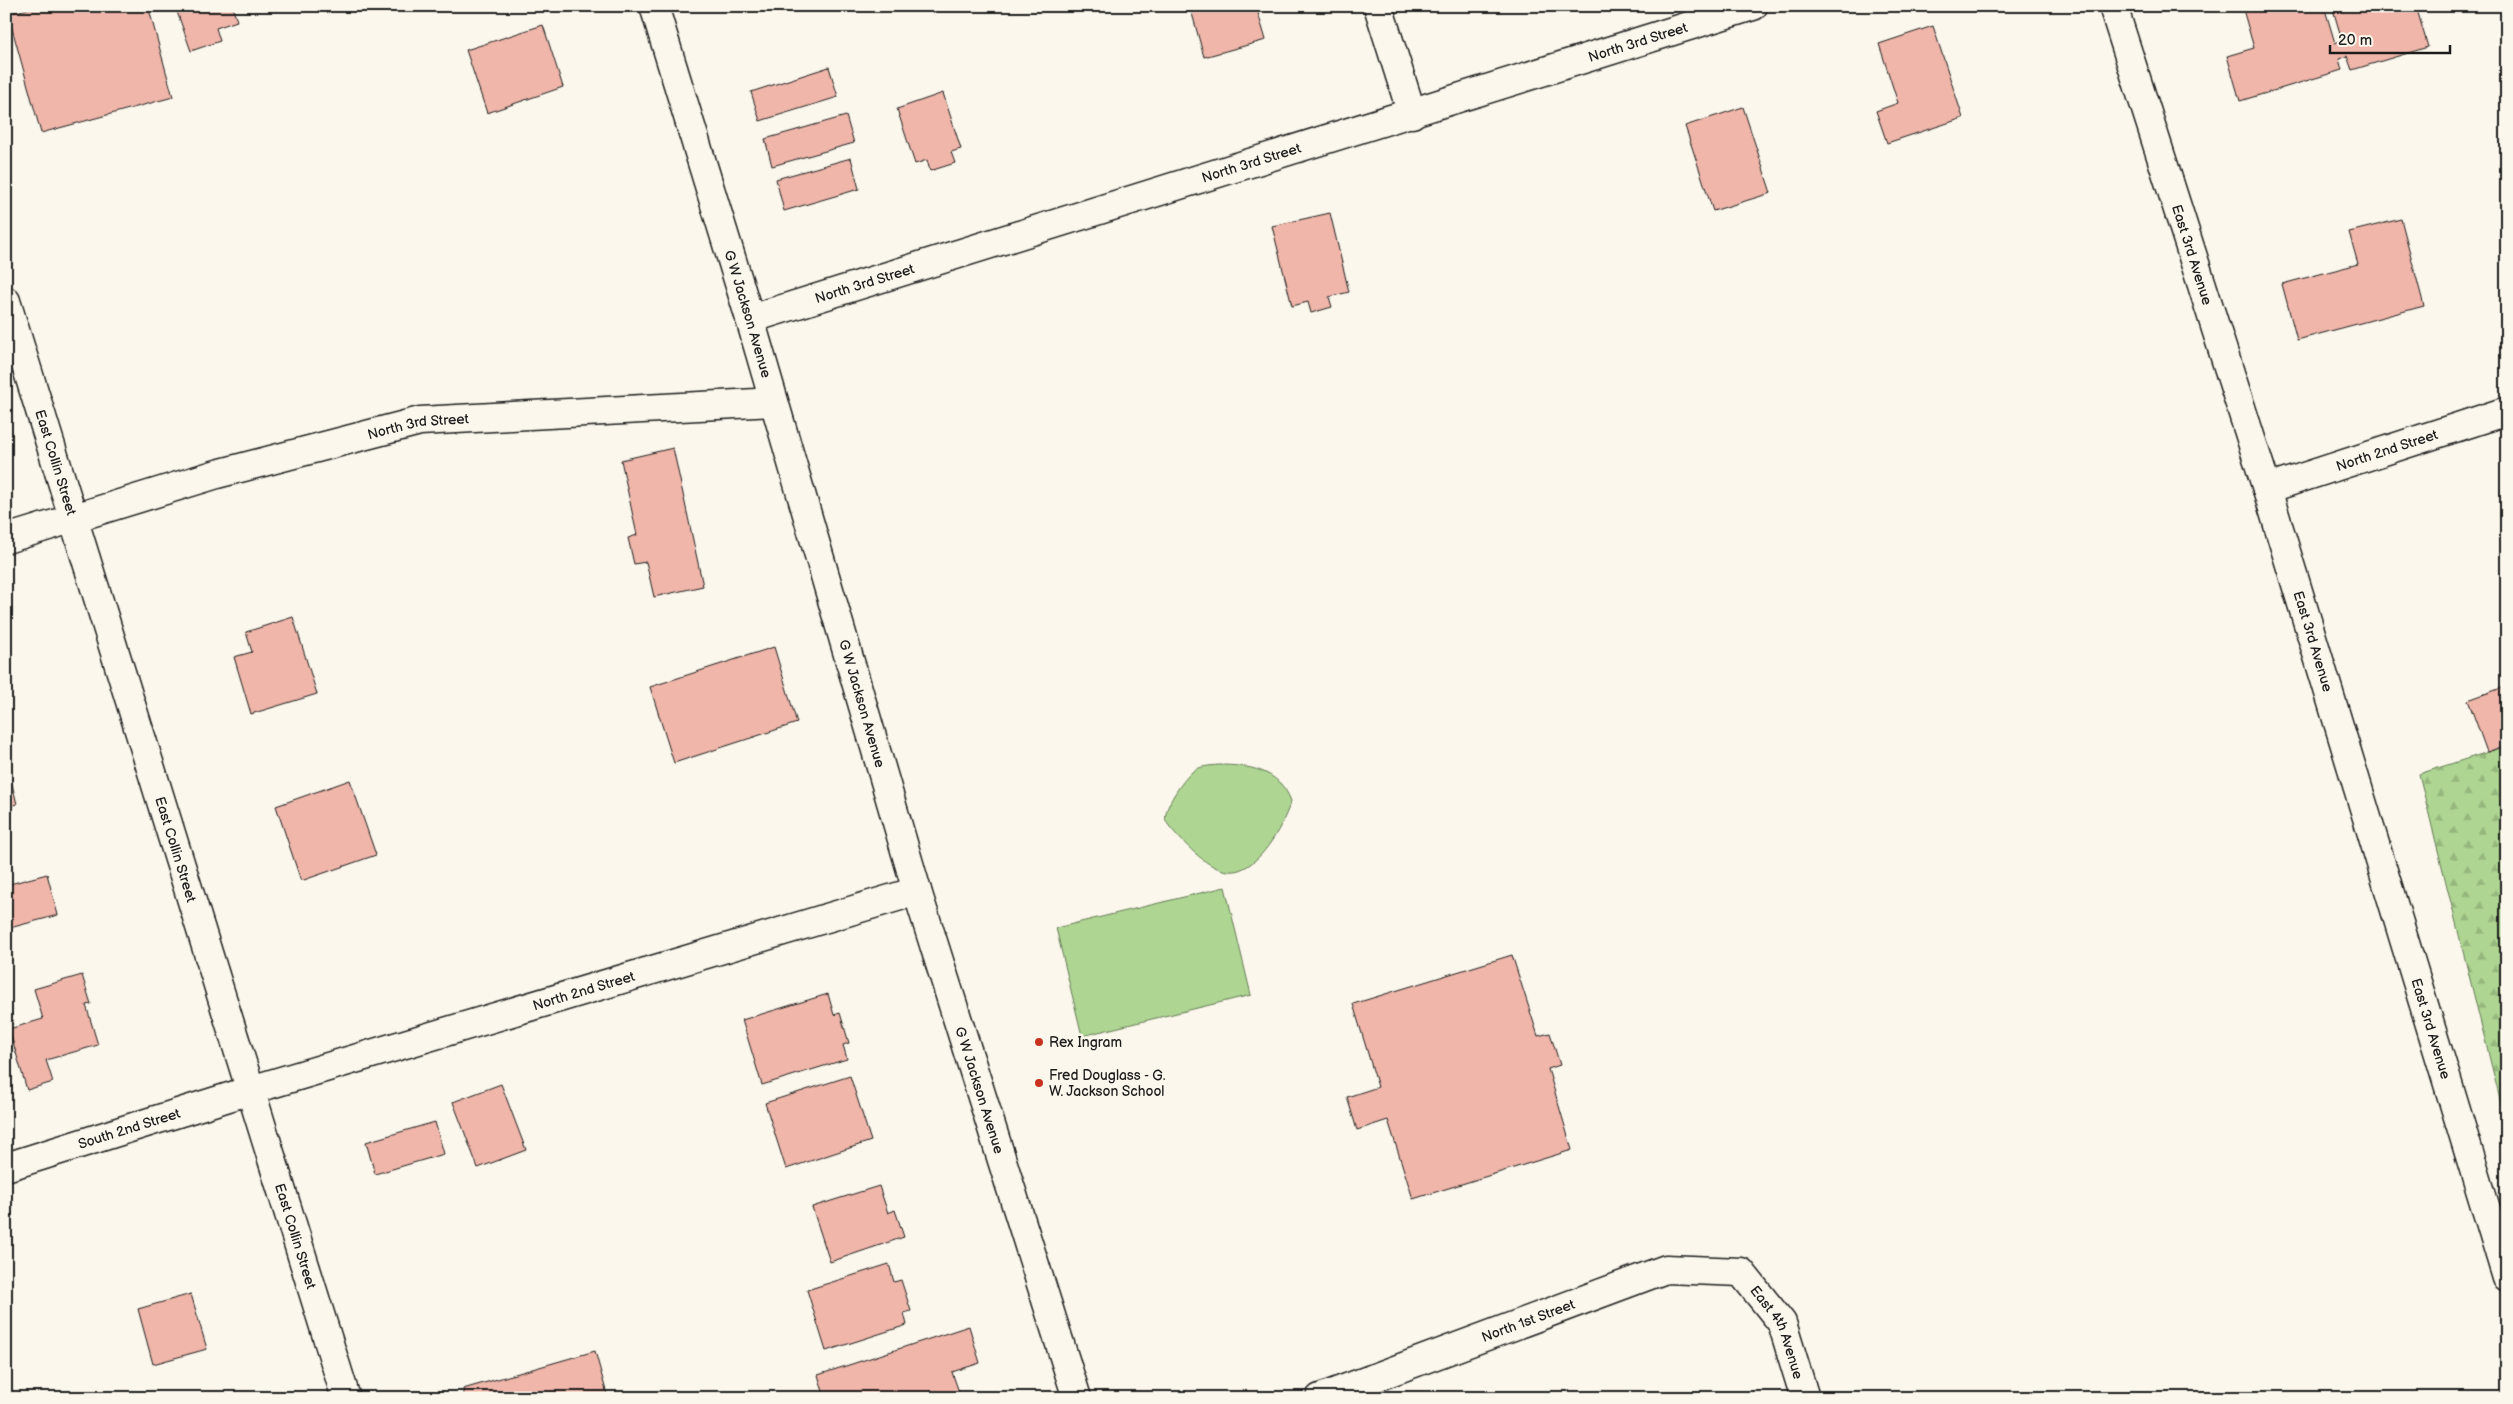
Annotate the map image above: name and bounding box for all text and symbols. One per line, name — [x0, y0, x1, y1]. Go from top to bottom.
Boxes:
street label: North 3rd Street — [1586, 19, 1690, 66]
scale bar — [2330, 22, 2450, 54]
text: 20 m — [2338, 31, 2372, 50]
street label: North 3rd Street — [1200, 139, 1304, 187]
street label: East 3rd Avenue — [2168, 202, 2216, 307]
street label: G W Jackson Avenue — [720, 248, 775, 380]
street label: North 3rd Street — [813, 260, 917, 307]
street label: East Collin Street — [31, 408, 80, 518]
street label: North 3rd Street — [366, 410, 470, 443]
street label: North 2nd Street — [2334, 426, 2441, 475]
street label: East 3rd Avenue — [2289, 589, 2336, 694]
street label: G W Jackson Avenue — [835, 638, 889, 770]
street label: East Collin Street — [151, 795, 200, 905]
street label: North 2nd Street — [531, 968, 638, 1014]
street label: East 3rd Avenue — [2407, 976, 2454, 1081]
street label: G W Jackson Avenue — [951, 1024, 1007, 1156]
place label: Rex Ingram — [1049, 1034, 1122, 1051]
marker: Rex Ingram — [1033, 1036, 1045, 1048]
place label: Fred Douglass - G. W. Jackson School — [1049, 1067, 1166, 1100]
marker: Fred Douglass - G. W. Jackson School — [1033, 1077, 1045, 1089]
street label: South 2nd Street — [76, 1105, 183, 1153]
street label: East Collin Street — [271, 1181, 320, 1292]
street label: East 4th Avenue — [1746, 1282, 1807, 1381]
street label: North 1st Street — [1479, 1296, 1578, 1346]

